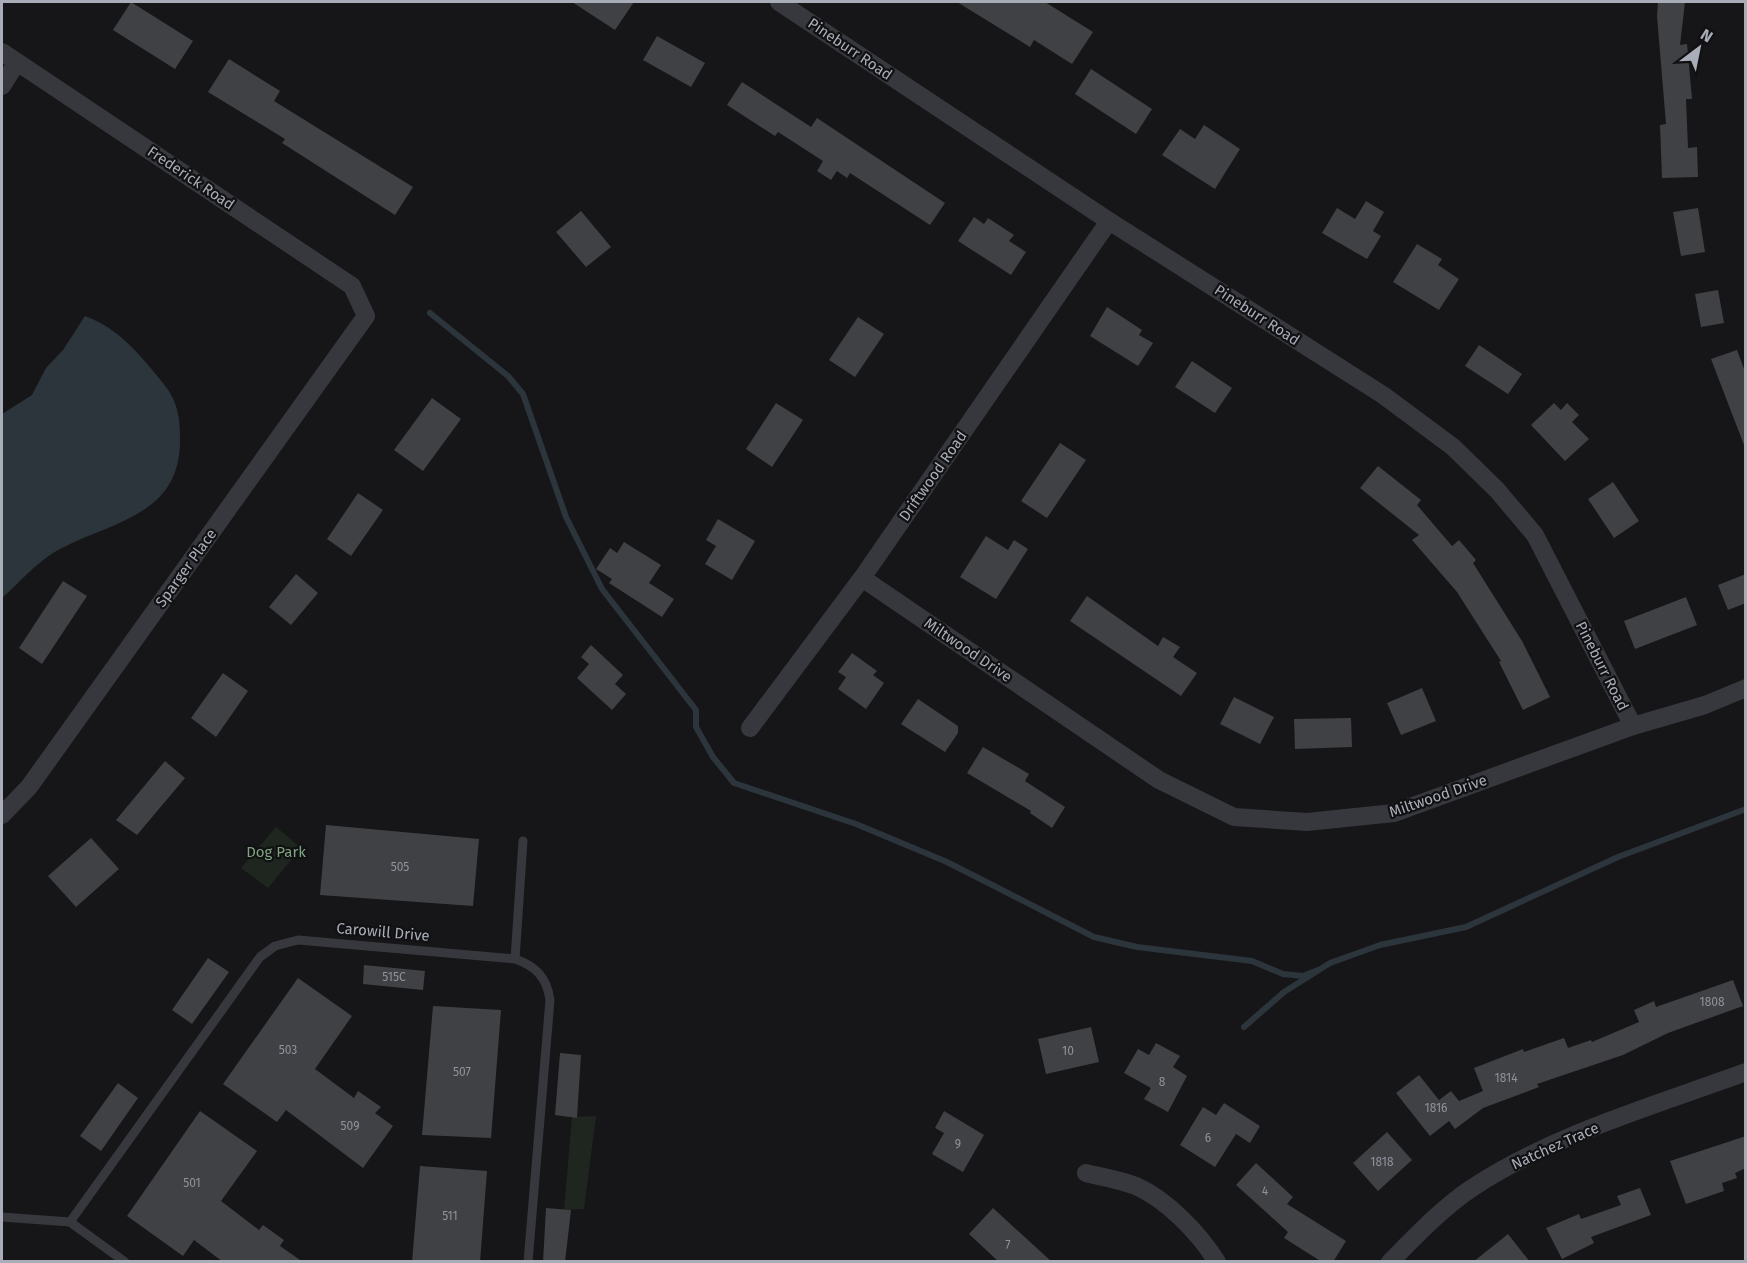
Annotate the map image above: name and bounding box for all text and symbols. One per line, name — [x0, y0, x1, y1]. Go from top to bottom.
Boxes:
street label: Pineburr Road — [804, 14, 896, 84]
north arrow — [1669, 18, 1729, 78]
text: N — [1697, 25, 1716, 47]
street label: Frederick Road — [144, 142, 238, 214]
street label: Pineburr Road — [1211, 281, 1303, 349]
street label: Driftwood Road — [895, 427, 971, 525]
street label: Sparger Place — [152, 525, 220, 611]
street label: Miltwood Drive — [921, 614, 1015, 686]
street label: Pineburr Road — [1572, 618, 1632, 714]
street label: Miltwood Drive — [1387, 771, 1489, 821]
park label: Dog Park — [246, 843, 306, 861]
house number: 505 — [391, 860, 409, 874]
street label: Carowill Drive — [336, 919, 430, 945]
house number: 515C — [382, 970, 406, 984]
house number: 1808 — [1699, 995, 1725, 1009]
house number: 503 — [279, 1043, 297, 1057]
house number: 10 — [1062, 1044, 1074, 1058]
house number: 507 — [453, 1065, 471, 1079]
house number: 1814 — [1494, 1071, 1518, 1085]
house number: 8 — [1159, 1075, 1166, 1089]
house number: 1816 — [1424, 1101, 1448, 1115]
house number: 509 — [341, 1119, 359, 1133]
street label: Natchez Trace — [1508, 1119, 1602, 1173]
house number: 6 — [1205, 1131, 1211, 1145]
house number: 9 — [955, 1137, 961, 1151]
house number: 1818 — [1370, 1155, 1394, 1169]
house number: 501 — [183, 1176, 201, 1190]
house number: 4 — [1262, 1184, 1269, 1198]
house number: 511 — [442, 1209, 458, 1223]
house number: 7 — [1005, 1238, 1011, 1252]

